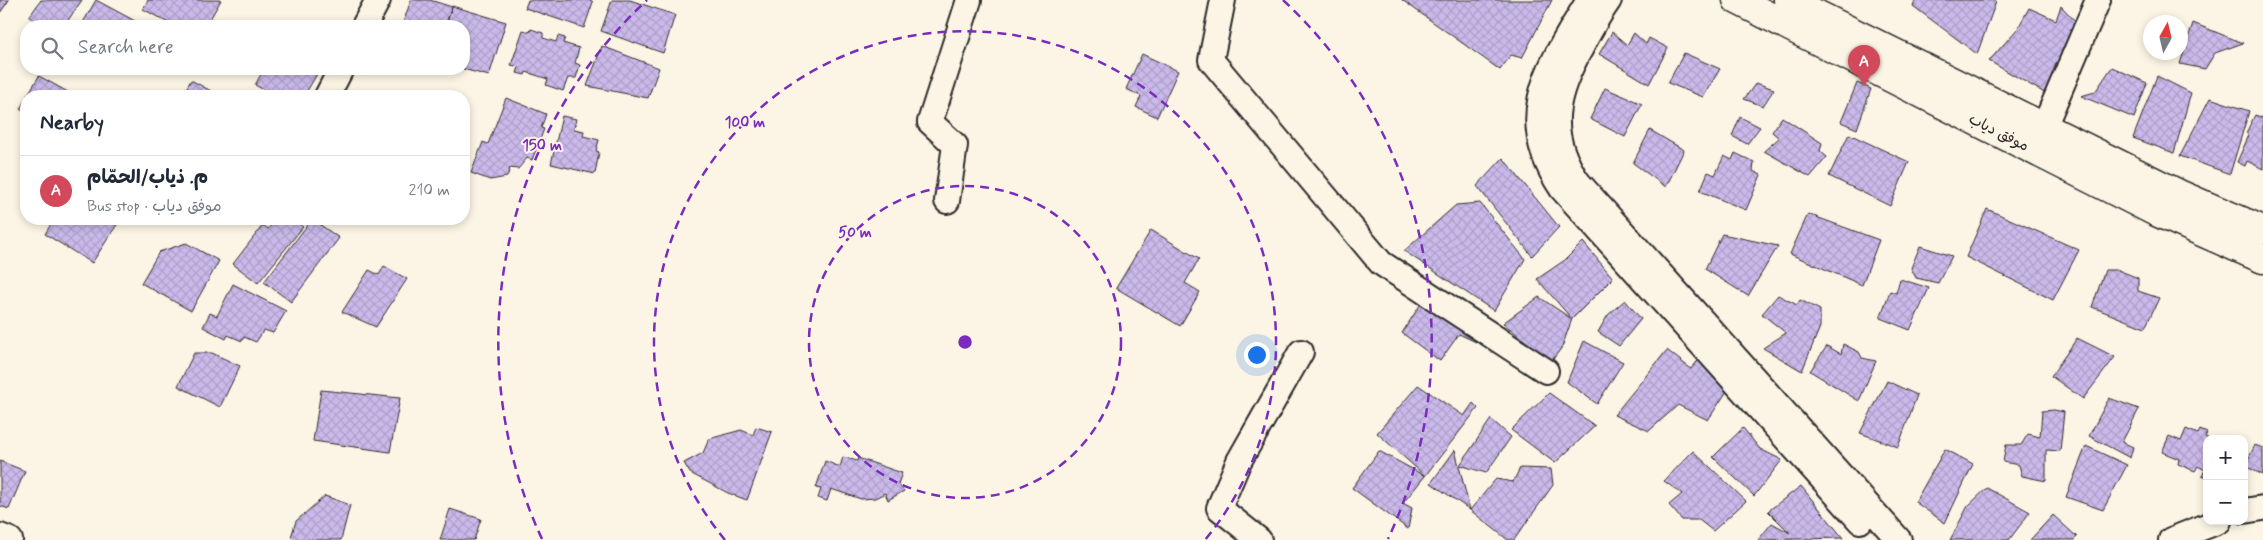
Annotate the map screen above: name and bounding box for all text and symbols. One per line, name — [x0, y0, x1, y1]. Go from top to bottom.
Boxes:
north arrow — [2143, 15, 2188, 60]
search box — [20, 20, 470, 75]
icon: search — [38, 34, 66, 62]
text: Search here — [78, 35, 174, 60]
pin: A — [1848, 45, 1880, 86]
text: Nearby — [40, 109, 104, 137]
street label: موفق دياب — [1965, 109, 2032, 157]
text: 100 m — [725, 113, 765, 133]
text: 150 m — [522, 136, 562, 156]
text: م. ذياب/الحمّام — [87, 165, 208, 190]
text: A — [51, 180, 61, 201]
text: 210 m — [409, 180, 450, 201]
text: Bus stop · موفق دياب — [87, 196, 222, 217]
text: 50 m — [838, 223, 872, 243]
centre of rings — [956, 333, 974, 351]
your location — [1244, 342, 1270, 368]
map controls — [2203, 435, 2248, 525]
button: + — [2203, 435, 2248, 480]
button: − — [2203, 480, 2248, 525]

